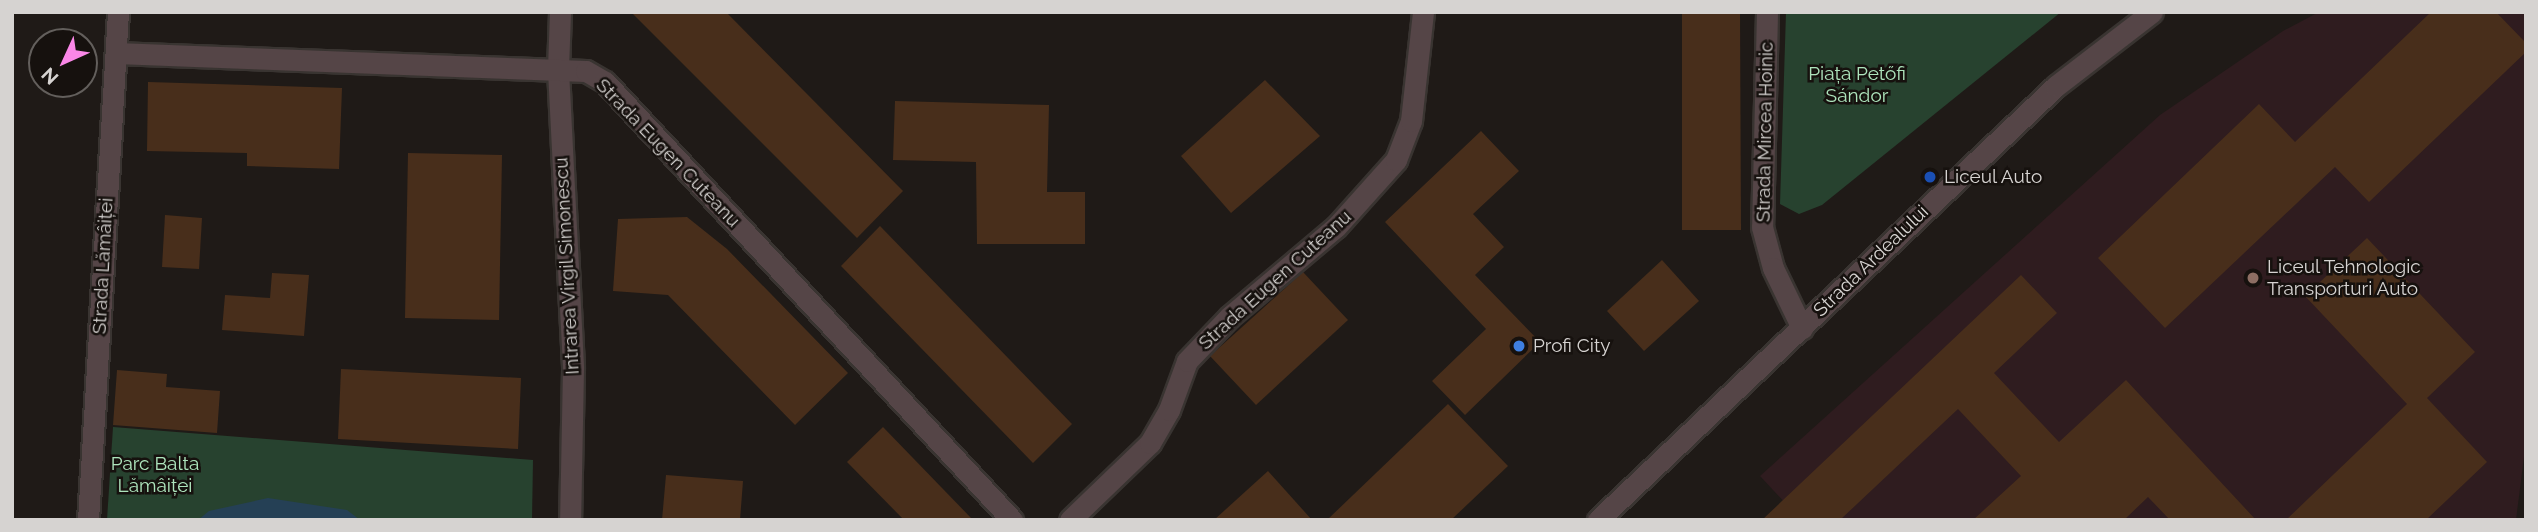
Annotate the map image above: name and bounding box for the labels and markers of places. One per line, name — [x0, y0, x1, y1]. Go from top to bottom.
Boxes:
place label: Liceul Auto — [1944, 166, 2043, 188]
marker: Liceul Auto — [1922, 169, 1938, 185]
place label: Liceul Tehnologic Transporturi Auto — [2267, 256, 2422, 300]
marker: Liceul Tehnologic Transporturi Auto — [2245, 270, 2261, 286]
place label: Profi City — [1533, 335, 1611, 357]
marker: Profi City — [1511, 338, 1527, 354]

